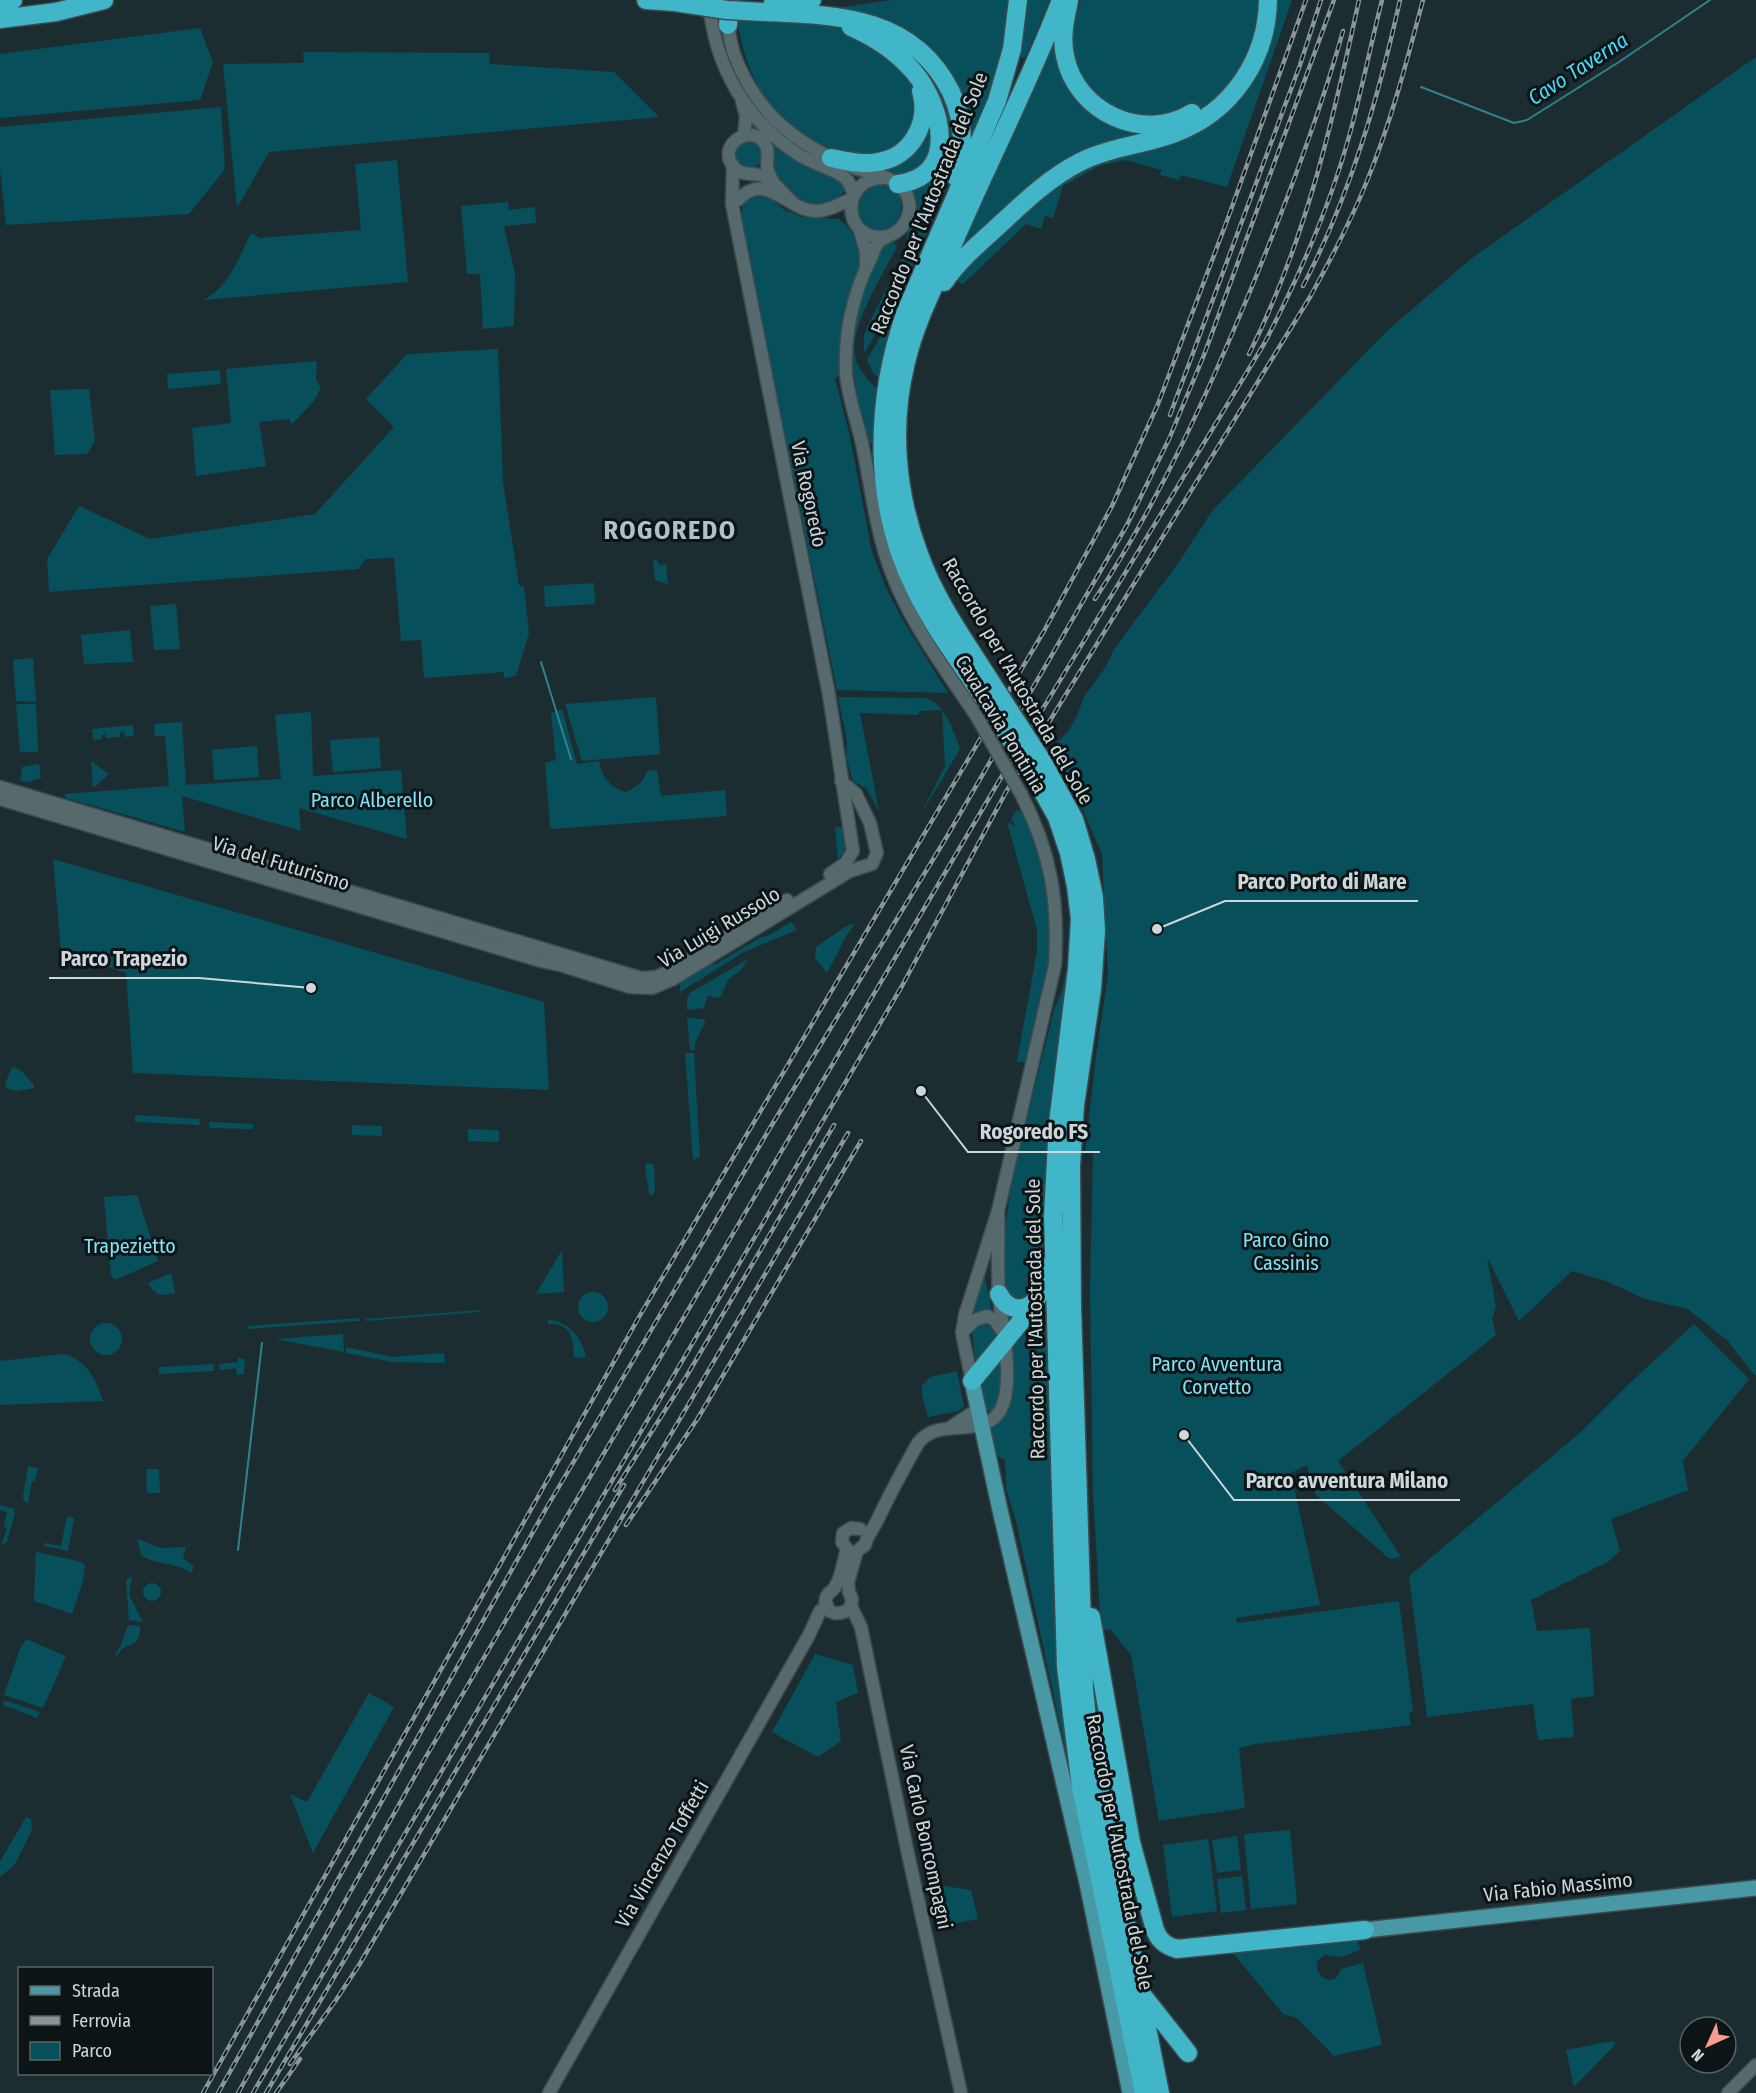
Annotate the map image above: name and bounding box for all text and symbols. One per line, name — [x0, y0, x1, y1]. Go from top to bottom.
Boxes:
water label: Cavo Taverna — [1523, 27, 1633, 111]
street label: Raccordo per l'Autostrada del Sole — [865, 68, 993, 338]
street label: Via Rogoredo — [786, 439, 832, 549]
district label: ROGOREDO — [603, 515, 737, 546]
street label: Raccordo per l'Autostrada del Sole — [937, 553, 1099, 809]
street label: Cavalcavia Pontinia — [950, 651, 1052, 797]
park label: Parco Alberello — [311, 788, 433, 812]
street label: Via del Futurismo — [209, 831, 353, 895]
callout: Parco Porto di Mare — [1225, 862, 1418, 901]
text: Parco Porto di Mare — [1237, 869, 1407, 895]
street label: Via Luigi Russolo — [654, 881, 784, 973]
callout: Parco Trapezio — [49, 939, 199, 978]
text: Parco Trapezio — [61, 946, 187, 972]
callout: Rogoredo FS — [968, 1113, 1100, 1152]
text: Rogoredo FS — [980, 1119, 1088, 1145]
street label: Raccordo per l'Autostrada del Sole — [1021, 1178, 1049, 1460]
park label: Parco Gino Cassinis — [1243, 1228, 1329, 1275]
park label: Trapezietto — [84, 1234, 176, 1258]
park label: Parco Avventura Corvetto — [1152, 1352, 1282, 1399]
callout: Parco avventura Milano — [1234, 1461, 1460, 1500]
text: Parco avventura Milano — [1246, 1468, 1448, 1494]
street label: Raccordo per l'Autostrada del Sole — [1081, 1712, 1159, 1992]
street label: Via Carlo Boncompagni — [895, 1743, 957, 1931]
street label: Via Vincenzo Toffetti — [610, 1776, 714, 1932]
street label: Via Fabio Massimo — [1482, 1867, 1634, 1907]
legend — [18, 1967, 213, 2075]
text: Strada — [72, 1980, 120, 2002]
text: Ferrovia — [72, 2010, 131, 2032]
north arrow — [1678, 2015, 1738, 2075]
text: Parco — [72, 2040, 112, 2062]
text: N — [1688, 2045, 1708, 2065]

